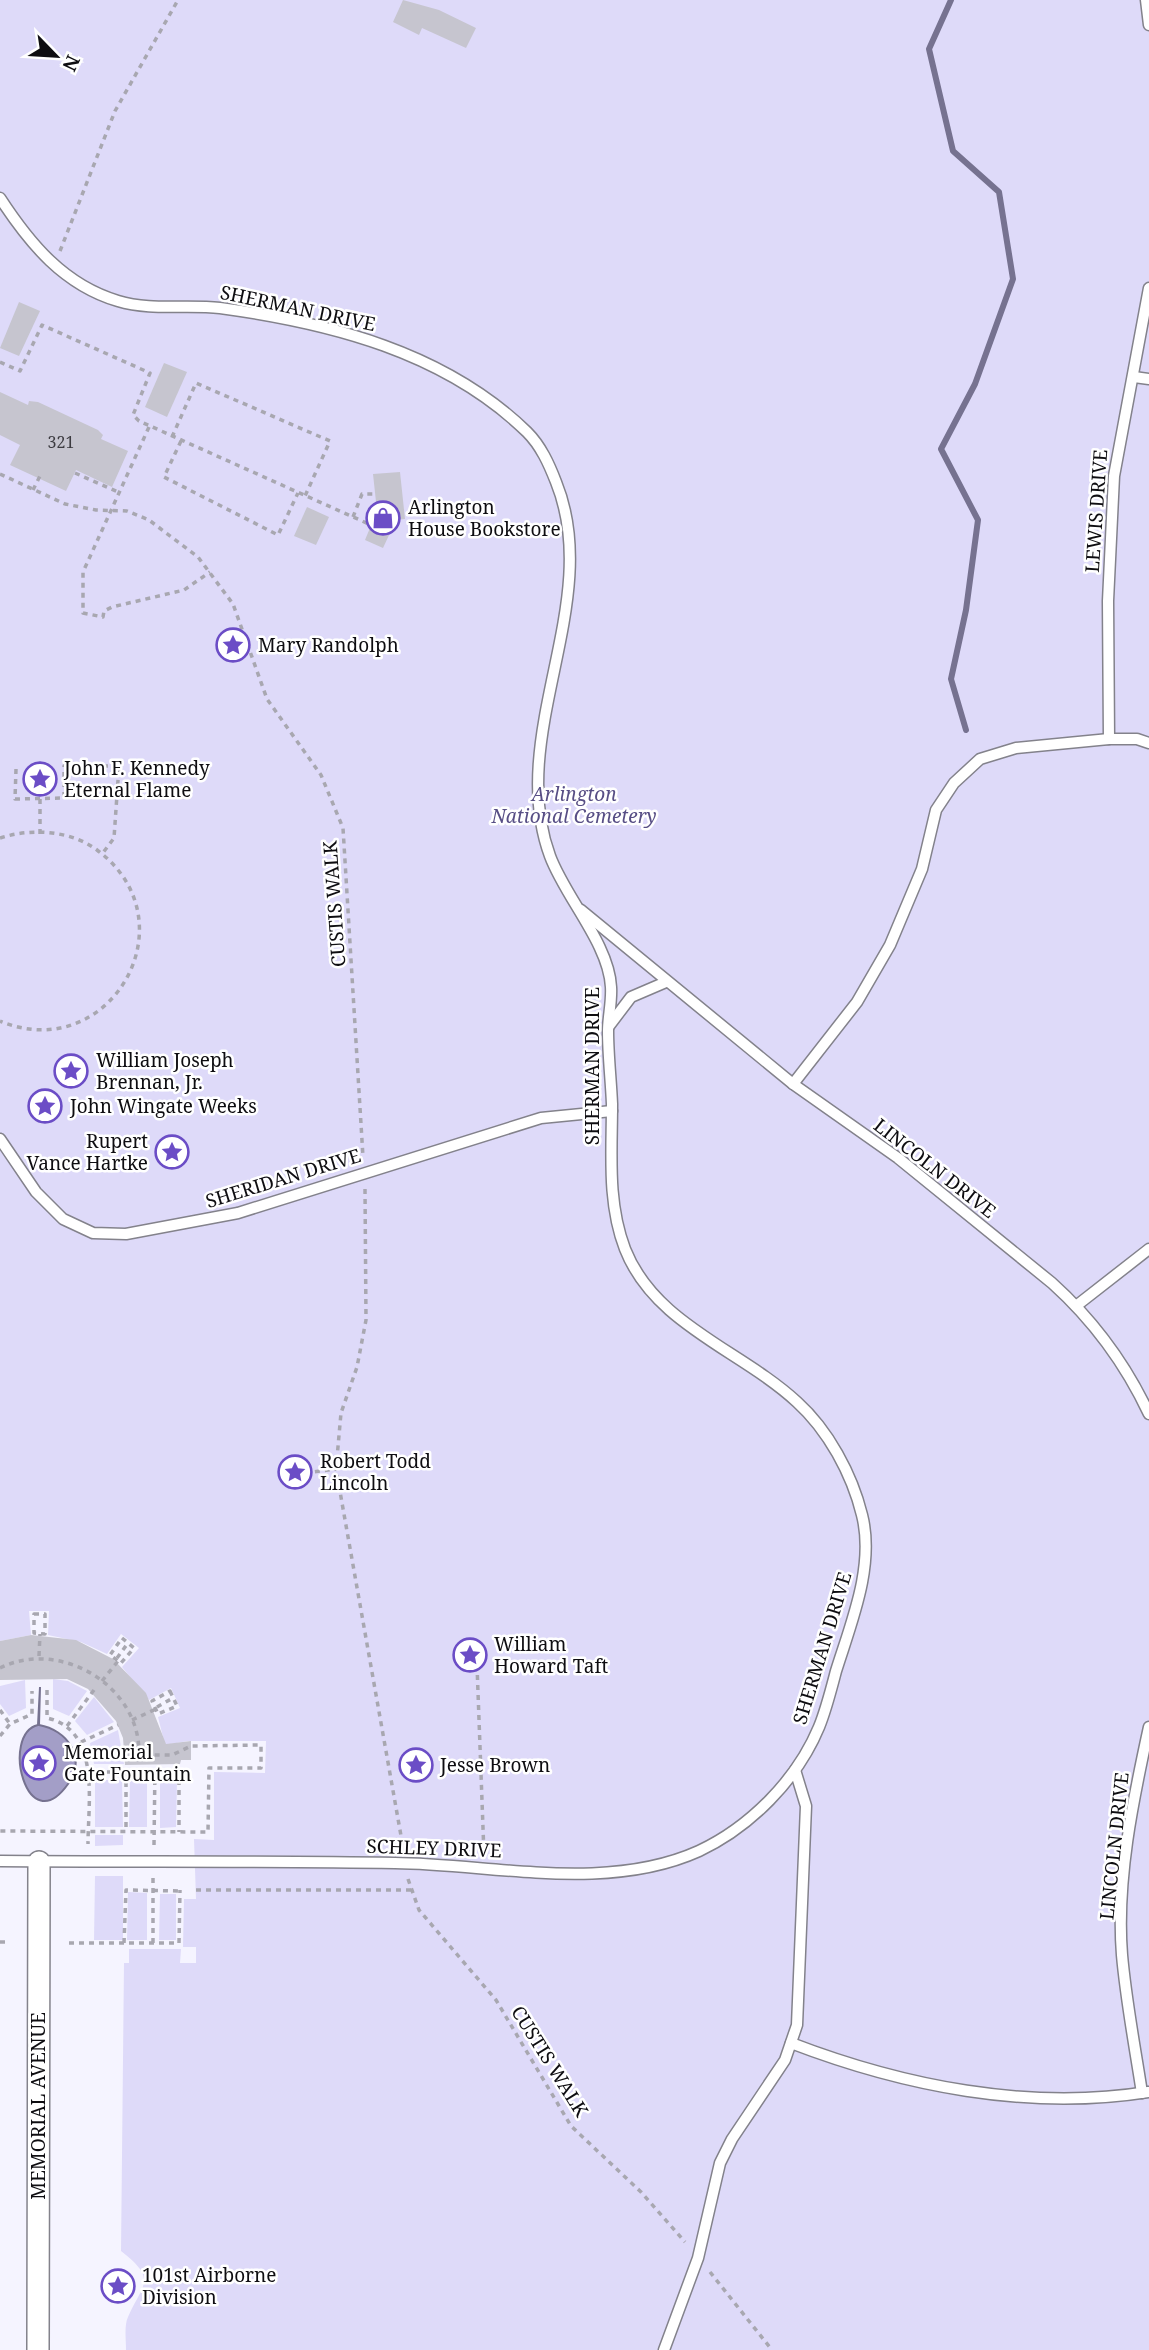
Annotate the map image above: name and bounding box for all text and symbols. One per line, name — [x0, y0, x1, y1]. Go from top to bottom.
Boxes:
north arrow — [21, 21, 91, 91]
text: N — [56, 51, 86, 75]
street label: SHERMAN DRIVE — [218, 279, 378, 337]
house number: 321 — [48, 431, 74, 453]
street label: LEWIS DRIVE — [1079, 448, 1113, 573]
place label: Arlington House Bookstore — [408, 494, 561, 542]
shop icon: Arlington House Bookstore — [364, 499, 402, 537]
place icon: Mary Randolph — [214, 626, 252, 664]
place label: Mary Randolph — [258, 632, 399, 658]
place label: John F. Kennedy Eternal Flame — [63, 755, 210, 803]
place icon: John F. Kennedy Eternal Flame — [21, 760, 59, 798]
park label: Arlington National Cemetery — [490, 781, 657, 829]
street label: CUSTIS WALK — [317, 839, 351, 968]
street label: SHERMAN DRIVE — [579, 987, 605, 1145]
place label: William Joseph Brennan, Jr. — [96, 1047, 234, 1095]
place icon: William Joseph Brennan, Jr. — [52, 1052, 90, 1090]
place icon: John Wingate Weeks — [26, 1087, 64, 1125]
place label: John Wingate Weeks — [69, 1093, 257, 1119]
street label: LINCOLN DRIVE — [869, 1112, 1002, 1224]
place label: Rupert Vance Hartke — [27, 1128, 148, 1176]
place icon: Rupert Vance Hartke — [153, 1133, 191, 1171]
street label: SHERIDAN DRIVE — [202, 1142, 364, 1214]
place label: Robert Todd Lincoln — [320, 1448, 431, 1496]
place icon: Robert Todd Lincoln — [276, 1453, 314, 1491]
street label: SHERMAN DRIVE — [786, 1568, 858, 1727]
place label: William Howard Taft — [494, 1631, 608, 1679]
place icon: William Howard Taft — [451, 1636, 489, 1674]
place label: Memorial Gate Fountain — [64, 1739, 192, 1787]
place icon: Memorial Gate Fountain — [20, 1744, 58, 1782]
place icon: Jesse Brown — [397, 1746, 435, 1784]
place label: Jesse Brown — [439, 1752, 550, 1778]
street label: LINCOLN DRIVE — [1093, 1771, 1135, 1921]
street label: SCHLEY DRIVE — [366, 1833, 502, 1863]
street label: CUSTIS WALK — [506, 2001, 595, 2122]
street label: MEMORIAL AVENUE — [25, 2012, 51, 2200]
place label: 101st Airborne Division — [142, 2262, 276, 2310]
place icon: 101st Airborne Division — [99, 2267, 137, 2305]

